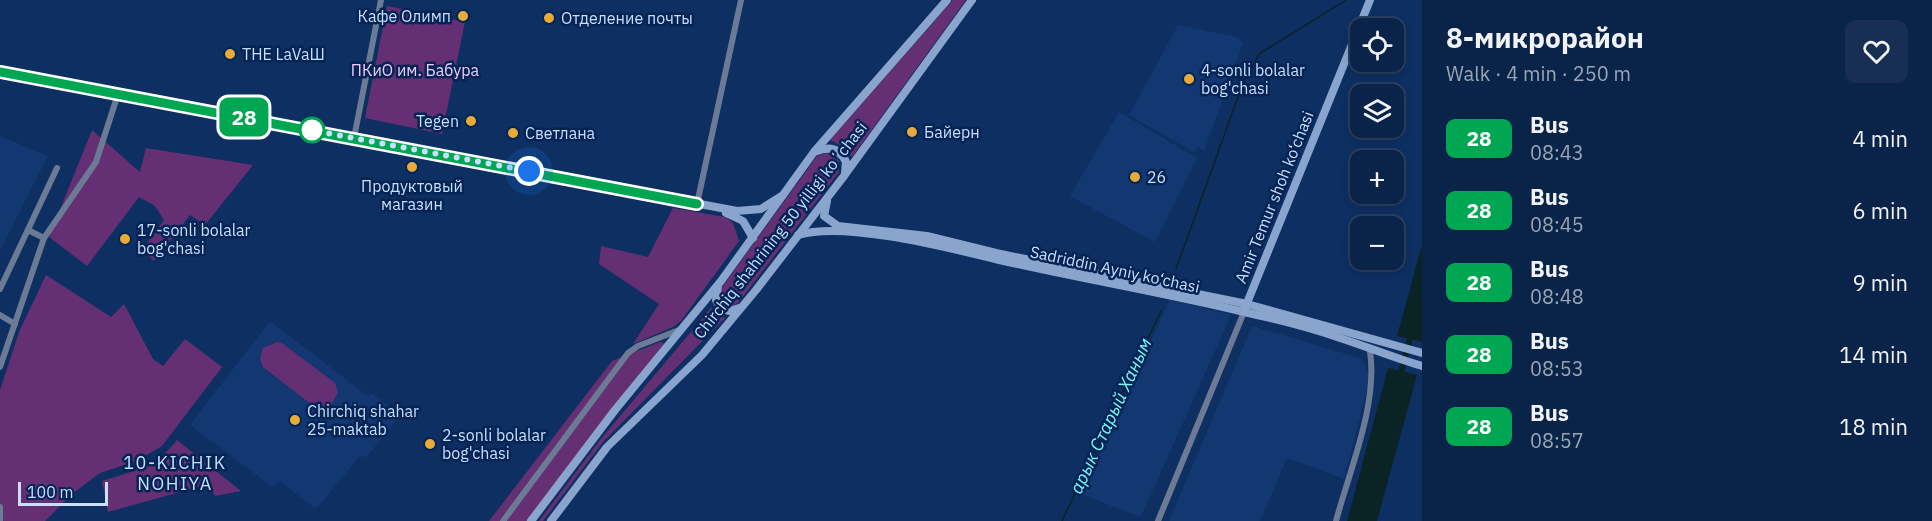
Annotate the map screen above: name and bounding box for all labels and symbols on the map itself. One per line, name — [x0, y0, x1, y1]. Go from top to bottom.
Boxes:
place label: Кафе Олимп — [357, 6, 451, 26]
place label: Отделение почты — [561, 8, 693, 28]
marker: Кафе Олимп — [456, 9, 470, 23]
marker: Отделение почты — [542, 11, 556, 25]
place label: THE LaVaШ — [242, 44, 325, 64]
marker: THE LaVaШ — [223, 47, 237, 61]
park label: ПКиО им. Бабура — [351, 60, 480, 80]
place label: 4-sonli bolalar bog'chasi — [1201, 60, 1305, 98]
marker: 4-sonli bolalar bog'chasi — [1182, 72, 1196, 86]
line badge: 28 — [217, 98, 271, 136]
street label: Amir Temur shoh ko‘chasi — [1230, 108, 1318, 286]
place label: Tegen — [416, 111, 459, 131]
marker: Tegen — [464, 114, 478, 128]
unlabelled marker — [299, 117, 325, 143]
street label: Chirchiq shahrining 50 yilligi koʻchasi — [689, 118, 871, 342]
place label: Байерн — [924, 122, 980, 142]
place label: Светлана — [525, 123, 596, 143]
marker: Байерн — [905, 125, 919, 139]
marker: Светлана — [506, 126, 520, 140]
your location — [514, 156, 544, 186]
marker: Продуктовый магазин — [405, 160, 419, 174]
place label: 26 — [1147, 167, 1166, 187]
marker: 26 — [1128, 170, 1142, 184]
place label: Продуктовый магазин — [361, 176, 463, 214]
place label: 17-sonli bolalar bog'chasi — [137, 220, 251, 258]
marker: 17-sonli bolalar bog'chasi — [118, 232, 132, 246]
street label: Sadriddin Ayniy ko‘chasi — [1028, 241, 1202, 297]
water label: арык Старый Ханым — [1064, 334, 1157, 497]
place label: Chirchiq shahar 25-maktab — [307, 401, 419, 439]
marker: Chirchiq shahar 25-maktab — [288, 413, 302, 427]
place label: 2-sonli bolalar bog'chasi — [442, 425, 546, 463]
marker: 2-sonli bolalar bog'chasi — [423, 437, 437, 451]
district label: 10-KICHIK NOHIYA — [123, 451, 227, 495]
scale bar — [18, 479, 108, 506]

